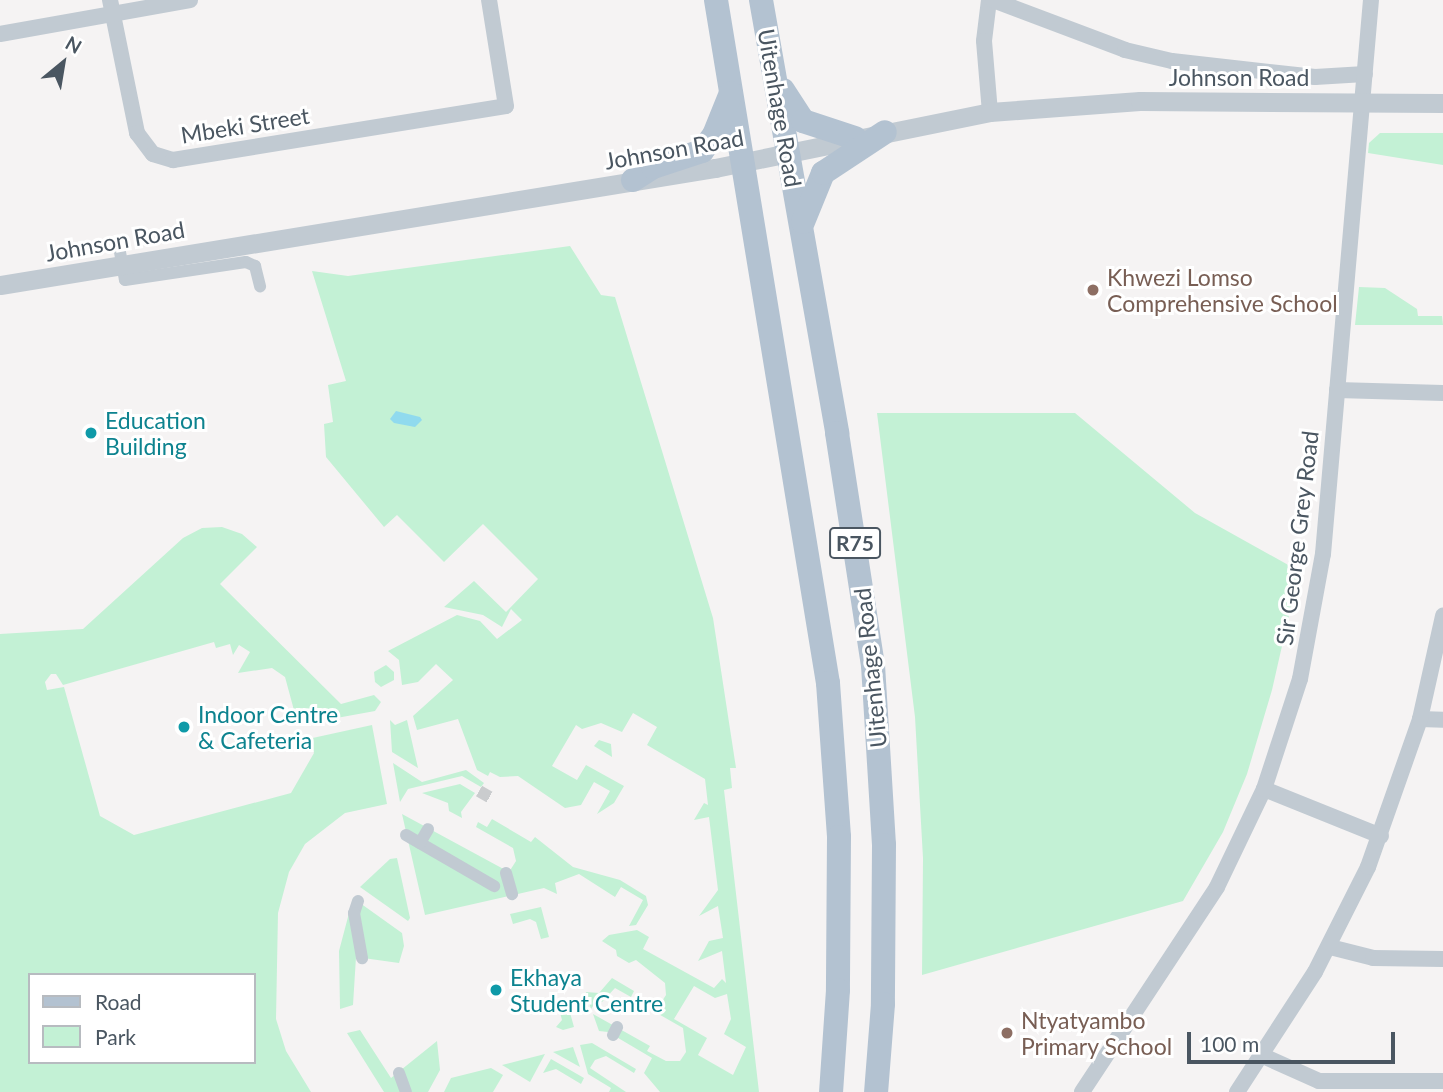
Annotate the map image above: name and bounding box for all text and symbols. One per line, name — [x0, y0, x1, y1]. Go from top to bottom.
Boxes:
street label: Uitenhage Road — [752, 27, 808, 189]
north arrow — [28, 28, 98, 98]
text: N — [62, 31, 86, 58]
street label: Johnson Road — [1169, 63, 1309, 91]
street label: Mbeki Street — [179, 101, 311, 149]
street label: Johnson Road — [602, 123, 746, 175]
street label: Johnson Road — [43, 215, 187, 267]
place label: Khwezi Lomso Comprehensive School — [1107, 263, 1338, 317]
marker: Khwezi Lomso Comprehensive School — [1085, 282, 1101, 298]
place label: Education Building — [105, 406, 206, 460]
marker: Education Building — [83, 425, 99, 441]
street label: Sir George Grey Road — [1270, 429, 1324, 647]
road number: R75 — [829, 526, 881, 560]
street label: Uitenhage Road — [848, 587, 892, 749]
place label: Indoor Centre & Cafeteria — [198, 700, 339, 754]
marker: Indoor Centre & Cafeteria — [176, 719, 192, 735]
place label: Ekhaya Student Centre — [510, 963, 663, 1017]
legend — [28, 973, 256, 1064]
marker: Ekhaya Student Centre — [488, 982, 504, 998]
text: Road — [95, 989, 142, 1014]
place label: Ntyatyambo Primary School — [1021, 1006, 1173, 1060]
scale bar — [1191, 1018, 1399, 1062]
text: Park — [95, 1024, 136, 1049]
marker: Ntyatyambo Primary School — [999, 1025, 1015, 1041]
text: 100 m — [1200, 1031, 1259, 1056]

